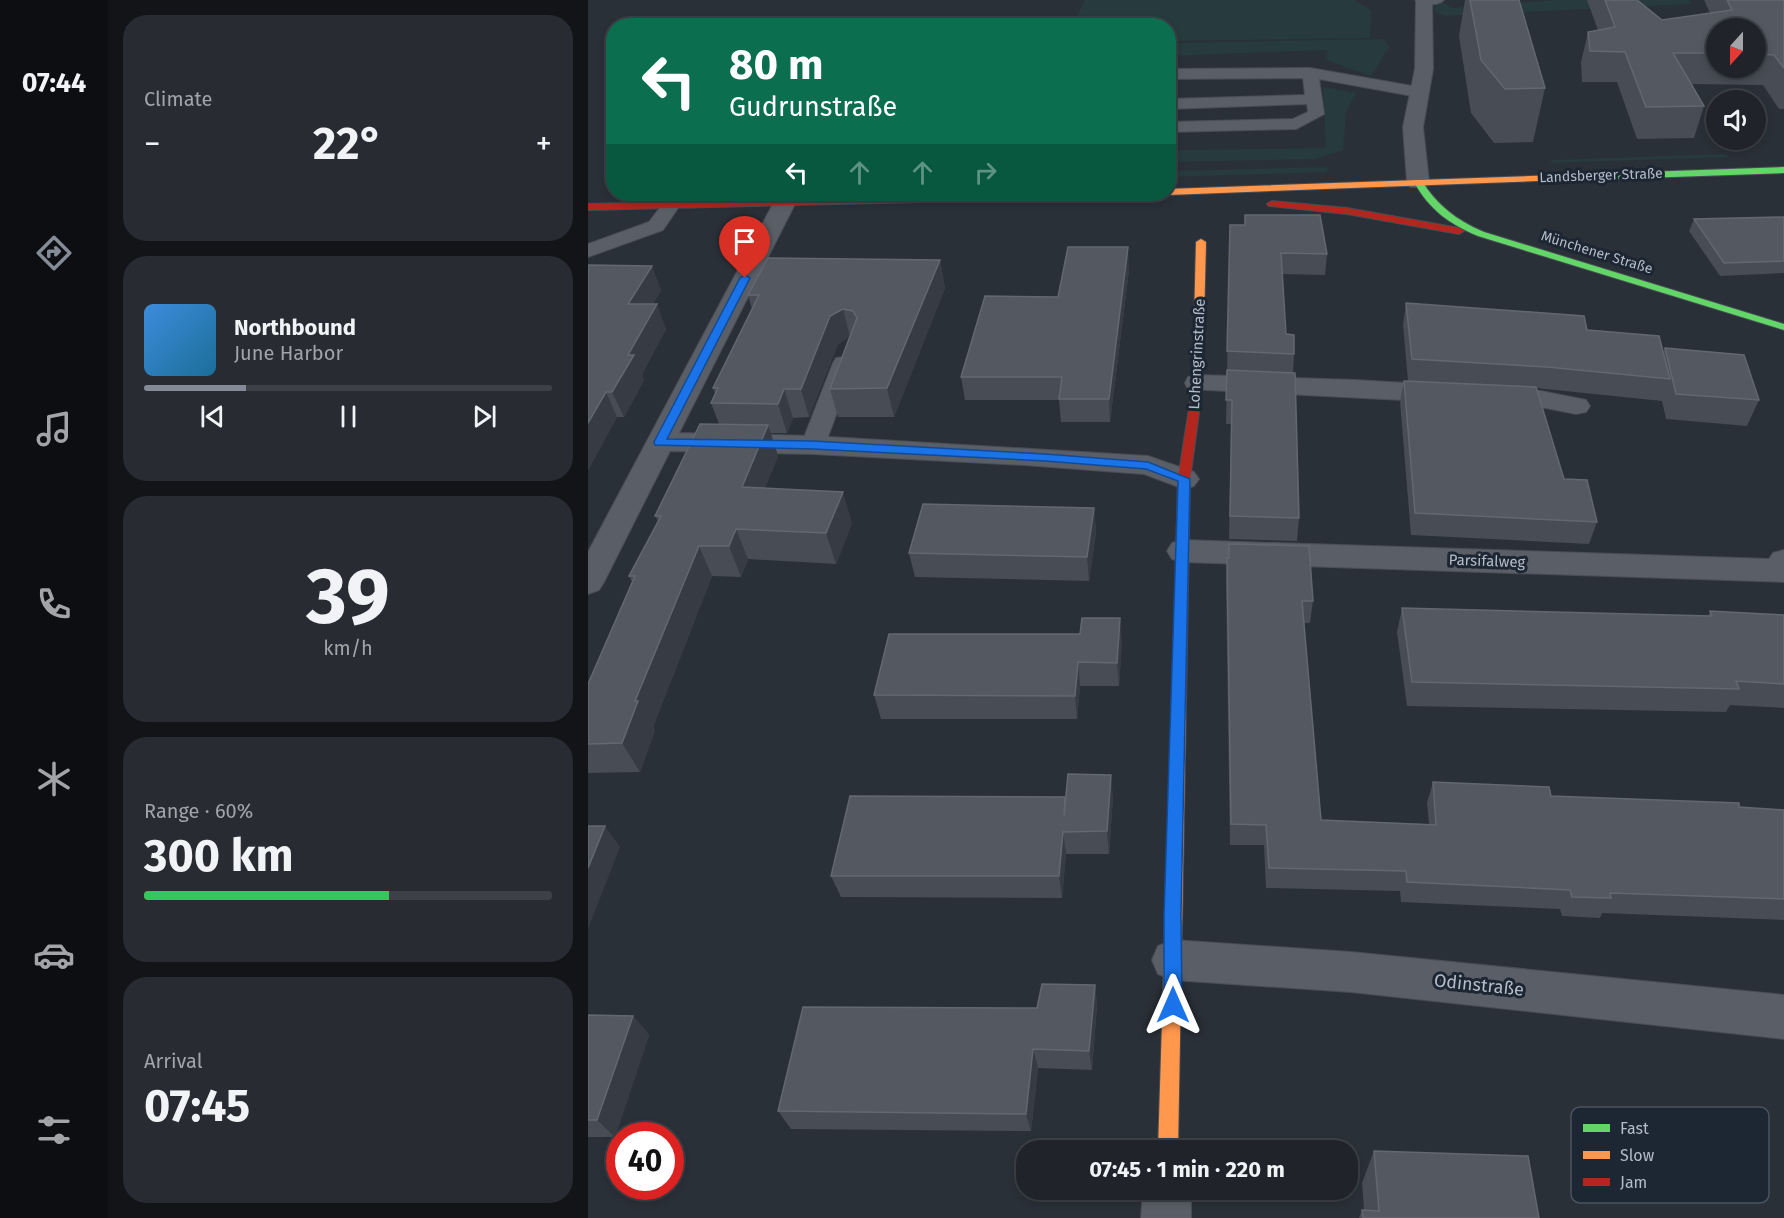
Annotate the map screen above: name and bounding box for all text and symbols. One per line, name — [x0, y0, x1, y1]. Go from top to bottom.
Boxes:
north arrow — [1706, 18, 1766, 78]
map controls — [1706, 18, 1766, 150]
text: 80 m — [729, 40, 823, 90]
icon: left — [630, 42, 708, 120]
text: 07:44 — [22, 67, 86, 99]
text: Climate — [144, 87, 212, 111]
button: sound — [1706, 90, 1766, 150]
text: Gudrunstraße — [729, 91, 897, 123]
text: 22° — [313, 117, 383, 171]
text: − — [144, 124, 161, 164]
text: + — [536, 124, 552, 164]
icon: left — [780, 156, 813, 189]
icon: ahead — [843, 156, 876, 189]
icon: ahead — [906, 156, 939, 189]
icon: right — [969, 156, 1002, 189]
street label: Landsberger Straße — [1539, 165, 1663, 186]
pin — [719, 216, 770, 278]
icon: arrive — [728, 225, 761, 258]
street label: Münchener Straße — [1539, 227, 1655, 278]
icon: directions — [33, 232, 75, 274]
street label: Lohengrinstraße — [1185, 298, 1209, 410]
text: Northbound — [234, 314, 356, 341]
text: June Harbor — [234, 341, 343, 365]
icon: previous — [196, 400, 229, 433]
icon: pause — [332, 400, 365, 433]
icon: next — [468, 400, 501, 433]
icon: music — [33, 408, 75, 450]
text: 39 — [306, 550, 390, 644]
street label: Parsifalweg — [1448, 551, 1526, 571]
icon: phone — [33, 583, 75, 625]
text: km/h — [323, 636, 373, 660]
icon: climate — [33, 758, 75, 800]
text: Range · 60% — [144, 799, 253, 823]
text: 300 km — [144, 829, 294, 883]
icon: car — [33, 934, 75, 976]
street label: Odinstraße — [1433, 969, 1525, 1001]
position arrow — [1141, 973, 1205, 1037]
text: Arrival — [144, 1049, 203, 1073]
text: 07:45 — [144, 1079, 250, 1133]
legend — [1571, 1107, 1769, 1203]
icon: filters — [33, 1109, 75, 1151]
text: Fast — [1620, 1119, 1649, 1138]
speed limit sign: 40 — [606, 1122, 684, 1200]
text: Slow — [1620, 1146, 1655, 1165]
text: 07:45 · 1 min · 220 m — [1089, 1156, 1285, 1183]
text: Jam — [1620, 1173, 1647, 1192]

